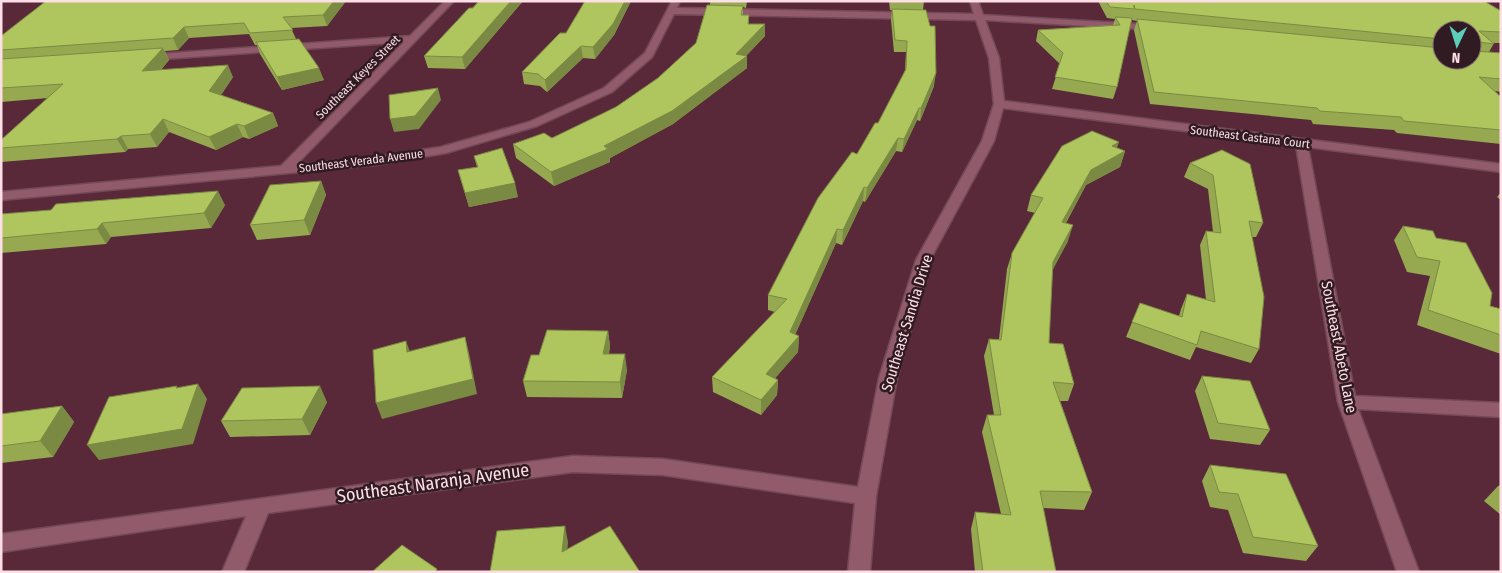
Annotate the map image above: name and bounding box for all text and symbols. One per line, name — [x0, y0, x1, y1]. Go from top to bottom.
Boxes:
north arrow — [1432, 20, 1482, 70]
street label: Southeast Keyes Street — [313, 32, 403, 122]
text: N — [1451, 49, 1461, 66]
street label: Southeast Castana Court — [1189, 123, 1311, 151]
street label: Southeast Verada Avenue — [298, 146, 424, 176]
street label: Southeast Sandia Drive — [878, 252, 936, 394]
street label: Southeast Abeto Lane — [1317, 280, 1361, 414]
street label: Southeast Naranja Avenue — [335, 459, 531, 507]

